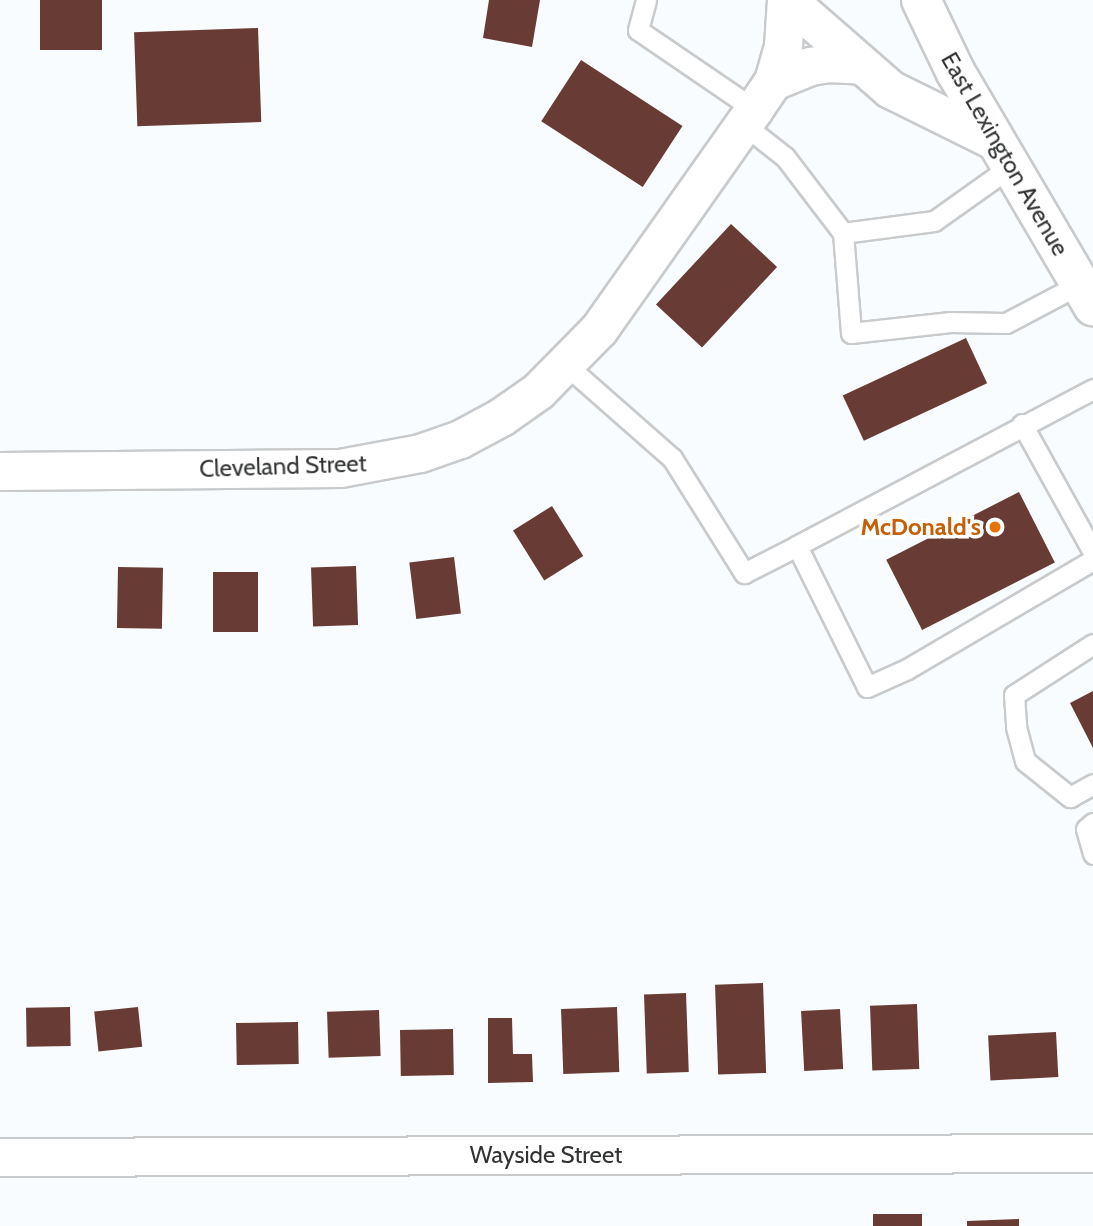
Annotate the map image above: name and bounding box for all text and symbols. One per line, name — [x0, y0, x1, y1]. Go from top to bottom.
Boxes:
street label: East Lexington Avenue — [935, 47, 1075, 261]
street label: Cleveland Street — [199, 449, 367, 483]
place label: McDonald's — [860, 513, 981, 541]
marker: McDonald's — [987, 519, 1003, 535]
street label: Wayside Street — [470, 1141, 622, 1169]

